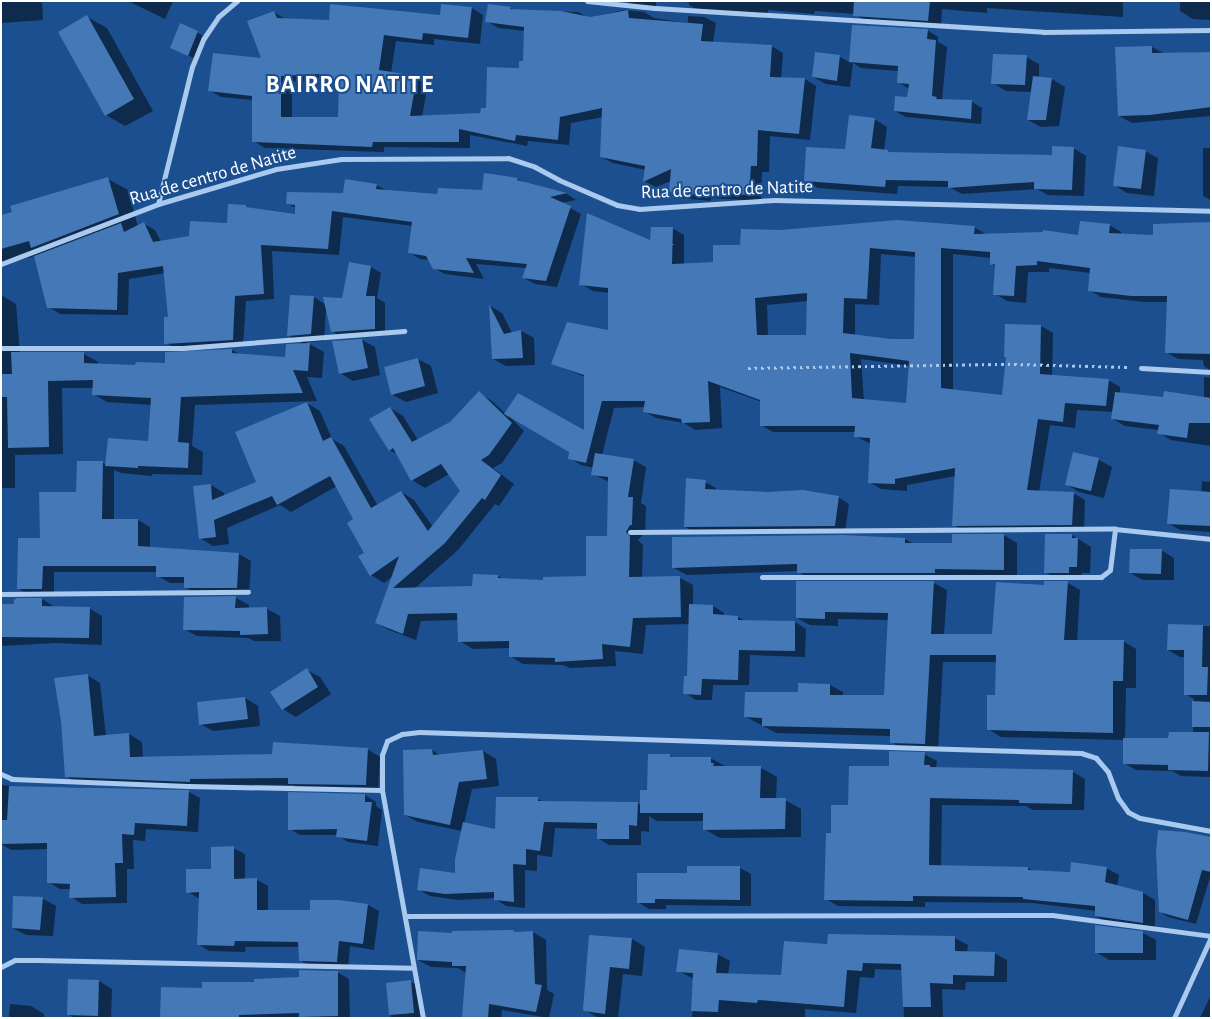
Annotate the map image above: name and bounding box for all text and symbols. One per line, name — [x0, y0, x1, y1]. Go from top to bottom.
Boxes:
district label: BAIRRO NATITE — [264, 72, 436, 100]
street label: Rua de centro de Natite — [127, 141, 299, 211]
street label: Rua de centro de Natite — [640, 176, 814, 204]

